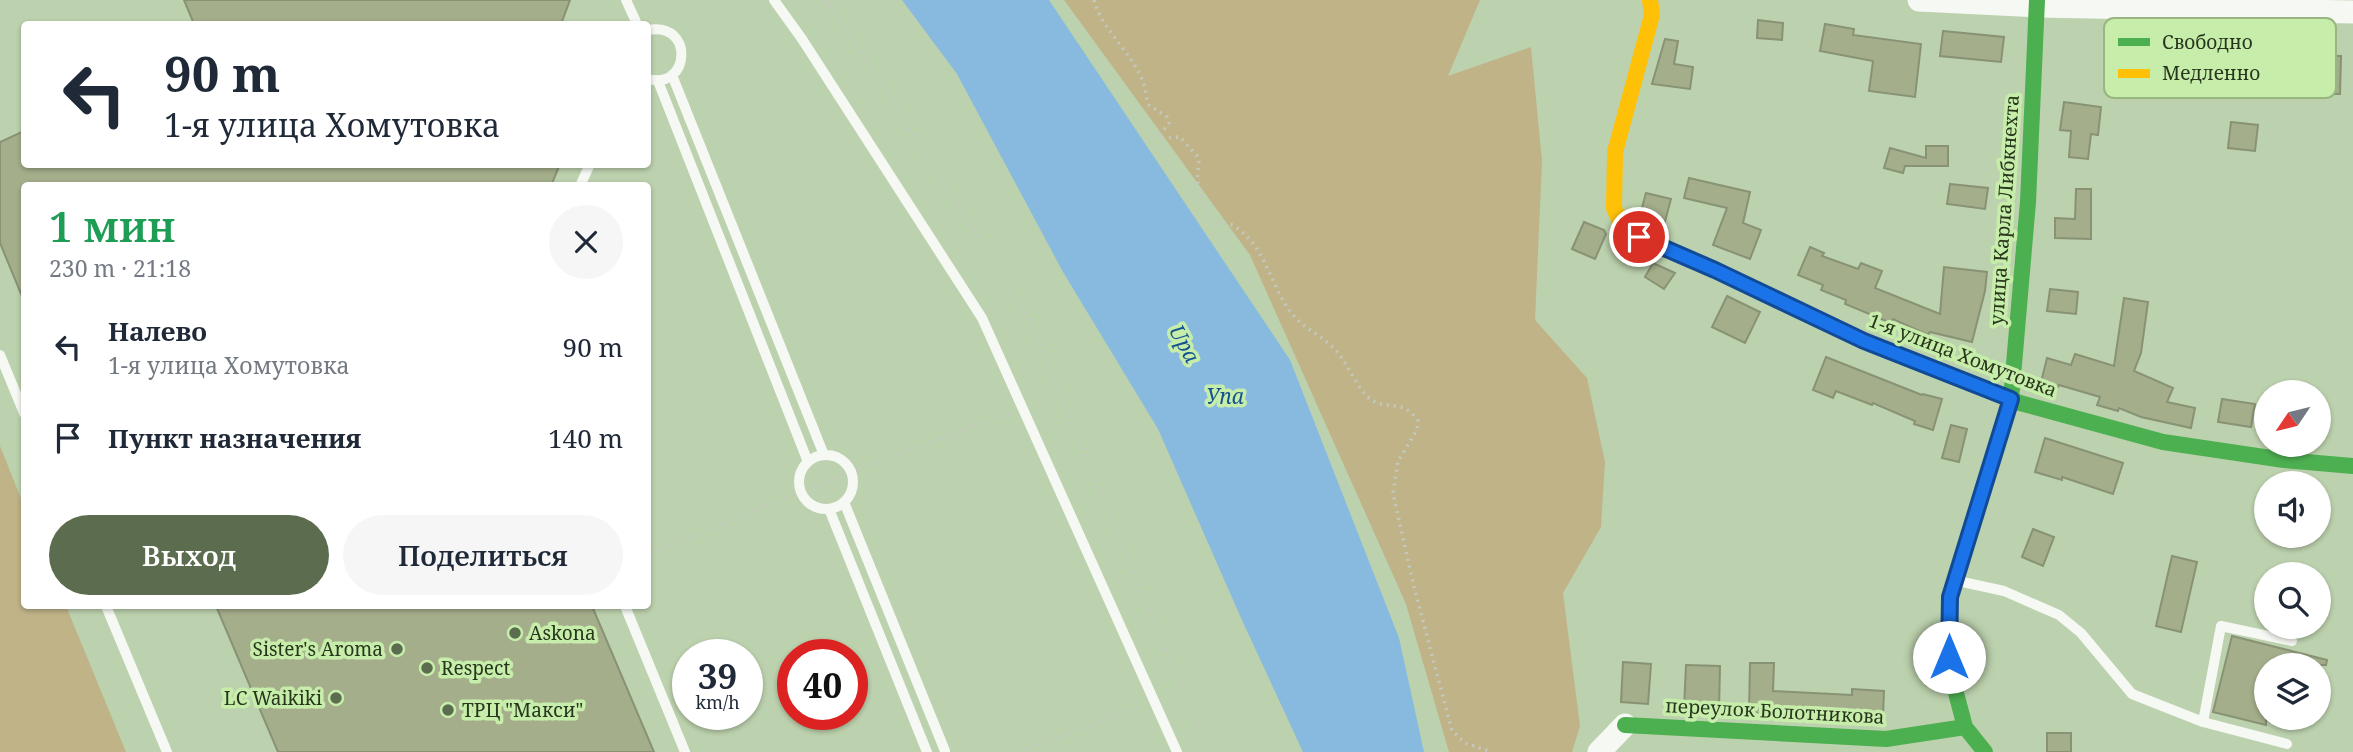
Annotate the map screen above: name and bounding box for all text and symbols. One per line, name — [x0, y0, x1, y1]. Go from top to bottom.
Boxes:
legend — [2104, 18, 2336, 98]
text: Свободно — [2162, 29, 2253, 55]
text: 90 m — [164, 40, 280, 106]
icon: left — [49, 49, 140, 140]
text: Медленно — [2162, 60, 2260, 86]
street label: улица Карла Либкнехта — [1983, 94, 2025, 326]
text: 1-я улица Хомутовка — [164, 103, 500, 146]
text: 1 мин — [49, 197, 176, 254]
button: close — [549, 205, 623, 279]
pin — [1609, 207, 1669, 267]
icon: arrive — [1620, 218, 1658, 256]
text: 230 m · 21:18 — [49, 252, 191, 284]
street label: 1-я улица Хомутовка — [1865, 307, 2061, 403]
text: Налево — [108, 313, 207, 349]
water label: Upa — [1163, 319, 1207, 368]
icon: left — [49, 328, 87, 366]
text: 90 m — [563, 329, 623, 365]
text: 1-я улица Хомутовка — [108, 349, 350, 381]
north arrow — [2254, 380, 2331, 457]
map controls — [2254, 380, 2331, 730]
water label: Упа — [1206, 382, 1244, 410]
icon: arrive — [49, 419, 87, 457]
text: Пункт назначения — [108, 420, 361, 456]
text: 140 m — [548, 420, 623, 456]
button: sound — [2254, 471, 2331, 548]
button: Выход — [49, 515, 329, 595]
button: Поделиться — [343, 515, 623, 595]
button: search — [2254, 562, 2331, 639]
place label: Askona — [529, 620, 596, 646]
position arrow — [1912, 620, 1986, 694]
marker: Askona — [507, 625, 523, 641]
place label: Sister's Aroma — [253, 636, 383, 662]
speed limit sign: 40 — [777, 639, 868, 730]
marker: Sister's Aroma — [389, 641, 405, 657]
text: 39 — [698, 652, 737, 699]
button: layers — [2254, 653, 2331, 730]
place label: Respect — [441, 655, 510, 681]
marker: Respect — [419, 660, 435, 676]
place label: LC Waikiki — [224, 685, 322, 711]
marker: LC Waikiki — [328, 690, 344, 706]
text: km/h — [695, 690, 740, 714]
street label: переулок Болотникова — [1665, 692, 1885, 730]
place label: ТРЦ "Макси" — [462, 697, 583, 723]
marker: ТРЦ "Макси" — [440, 702, 456, 718]

